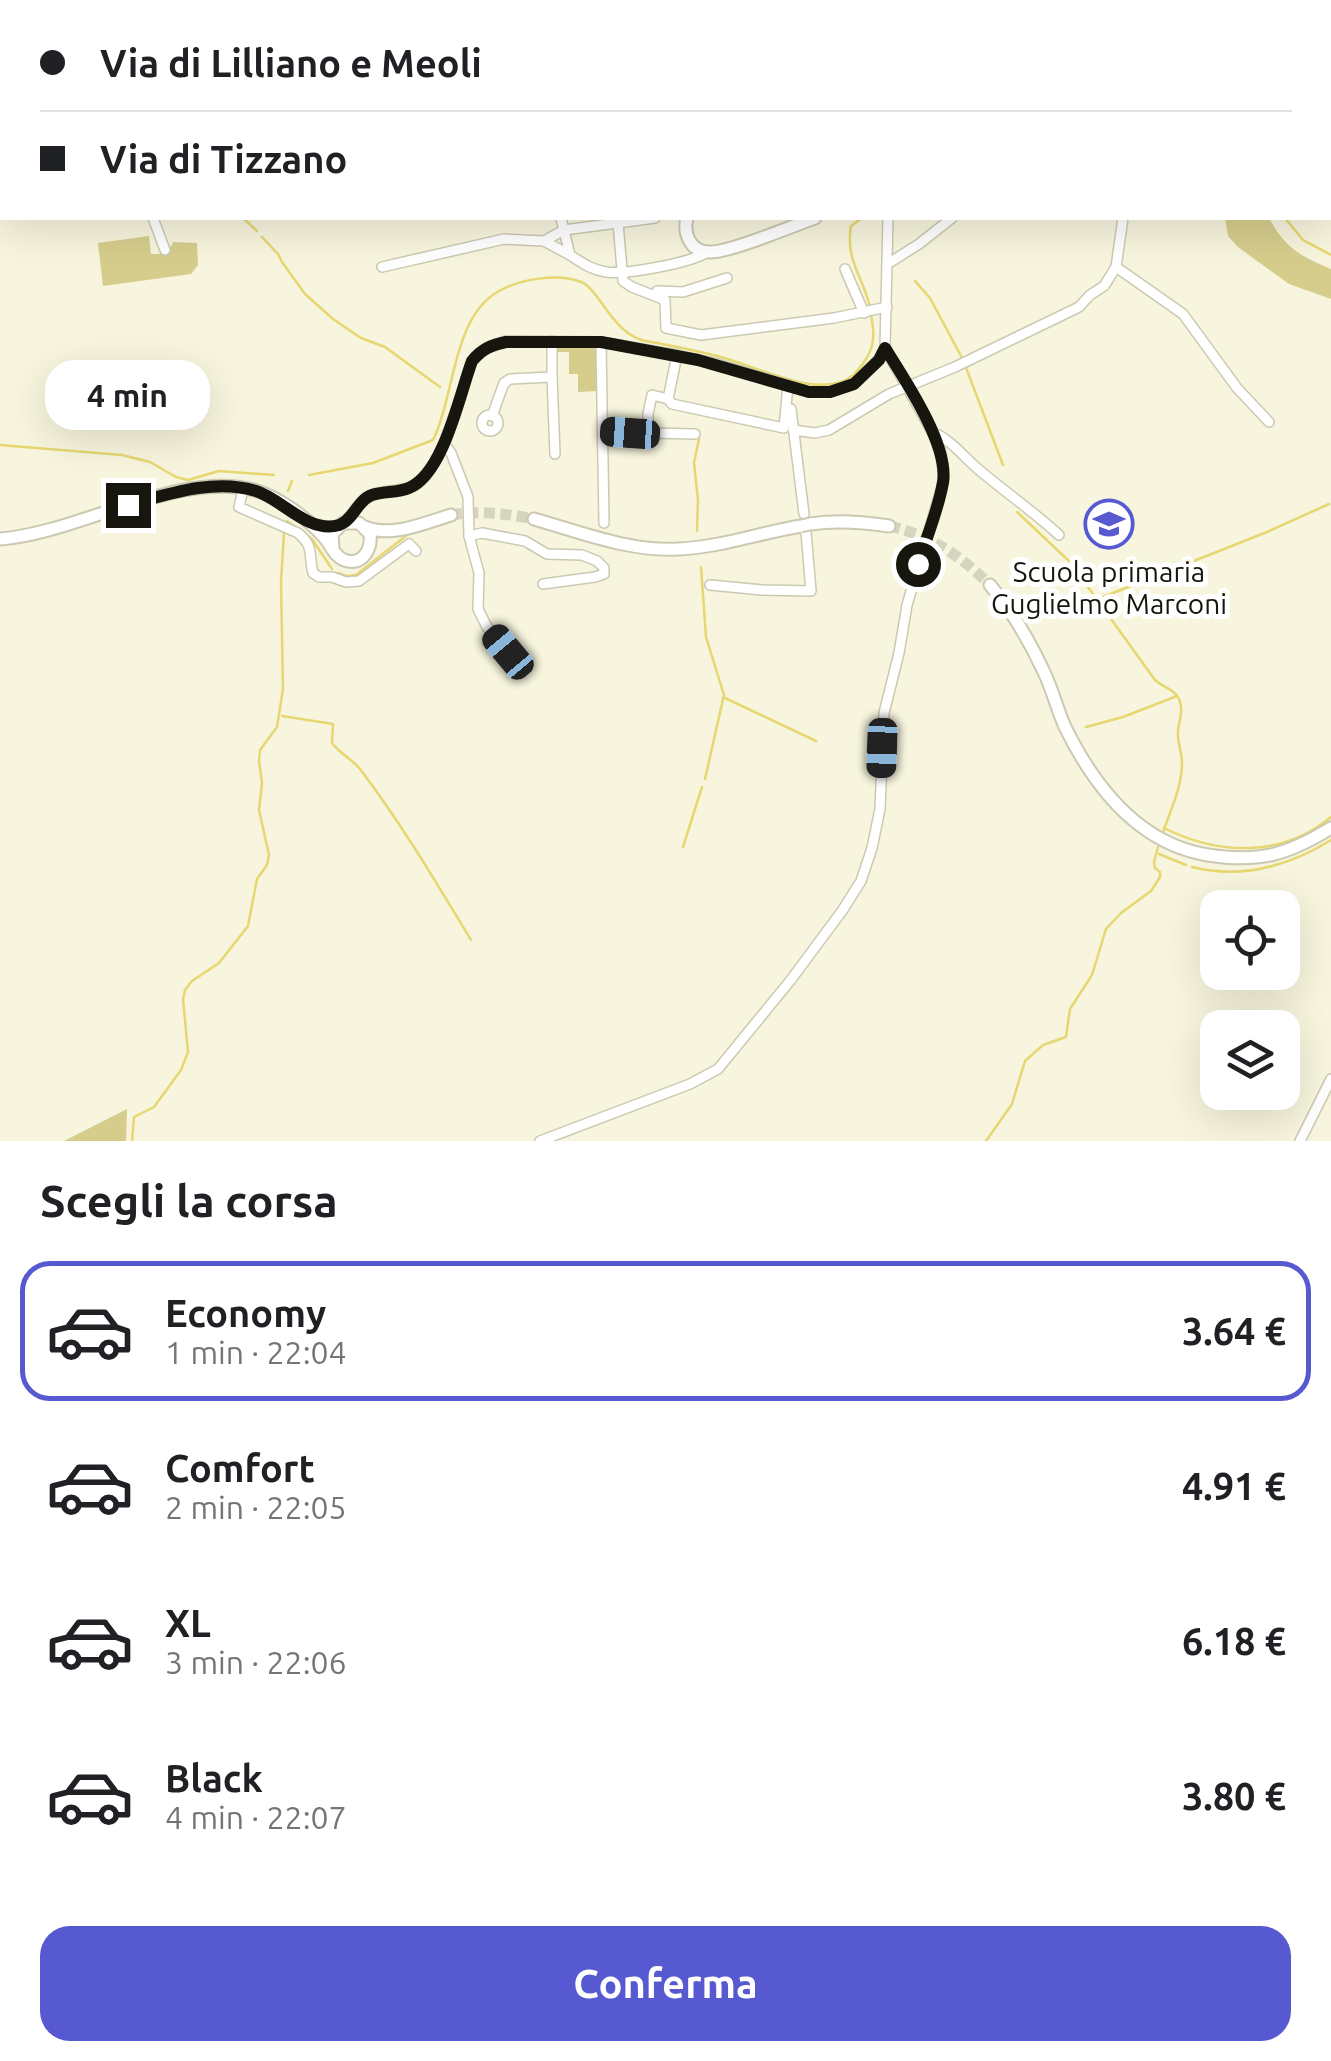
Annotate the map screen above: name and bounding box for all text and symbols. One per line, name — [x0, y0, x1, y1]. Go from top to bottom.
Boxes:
text: Via di Lilliano e Meoli — [100, 42, 482, 84]
text: Via di Tizzano — [100, 138, 347, 180]
callout: 4 min — [46, 360, 210, 430]
text: 4 min — [87, 377, 168, 413]
car — [599, 416, 661, 450]
route end — [106, 483, 151, 528]
school or university icon: Scuola primaria Guglielmo Marconi — [1083, 498, 1135, 550]
route start — [896, 542, 941, 587]
place label: Scuola primaria Guglielmo Marconi — [991, 556, 1227, 619]
car — [477, 619, 539, 685]
car — [866, 717, 898, 779]
map controls — [1200, 890, 1300, 1110]
button: locate — [1200, 890, 1300, 990]
button: layers — [1200, 1010, 1300, 1110]
text: Scegli la corsa — [40, 1175, 338, 1226]
icon: car — [45, 1286, 135, 1376]
text: Economy — [165, 1292, 326, 1334]
text: 3.64 € — [1182, 1310, 1286, 1352]
text: 1 min · 22:04 — [165, 1334, 347, 1370]
icon: car — [45, 1441, 135, 1531]
text: Comfort — [165, 1447, 315, 1489]
text: 4.91 € — [1182, 1465, 1286, 1507]
text: 2 min · 22:05 — [165, 1489, 347, 1525]
icon: car — [45, 1596, 135, 1686]
text: XL — [165, 1602, 211, 1644]
text: 6.18 € — [1182, 1620, 1286, 1662]
text: 3 min · 22:06 — [165, 1644, 347, 1680]
icon: car — [45, 1751, 135, 1841]
text: Black — [165, 1757, 263, 1799]
text: 3.80 € — [1182, 1775, 1286, 1817]
text: 4 min · 22:07 — [165, 1799, 347, 1835]
button: Conferma — [40, 1926, 1291, 2041]

